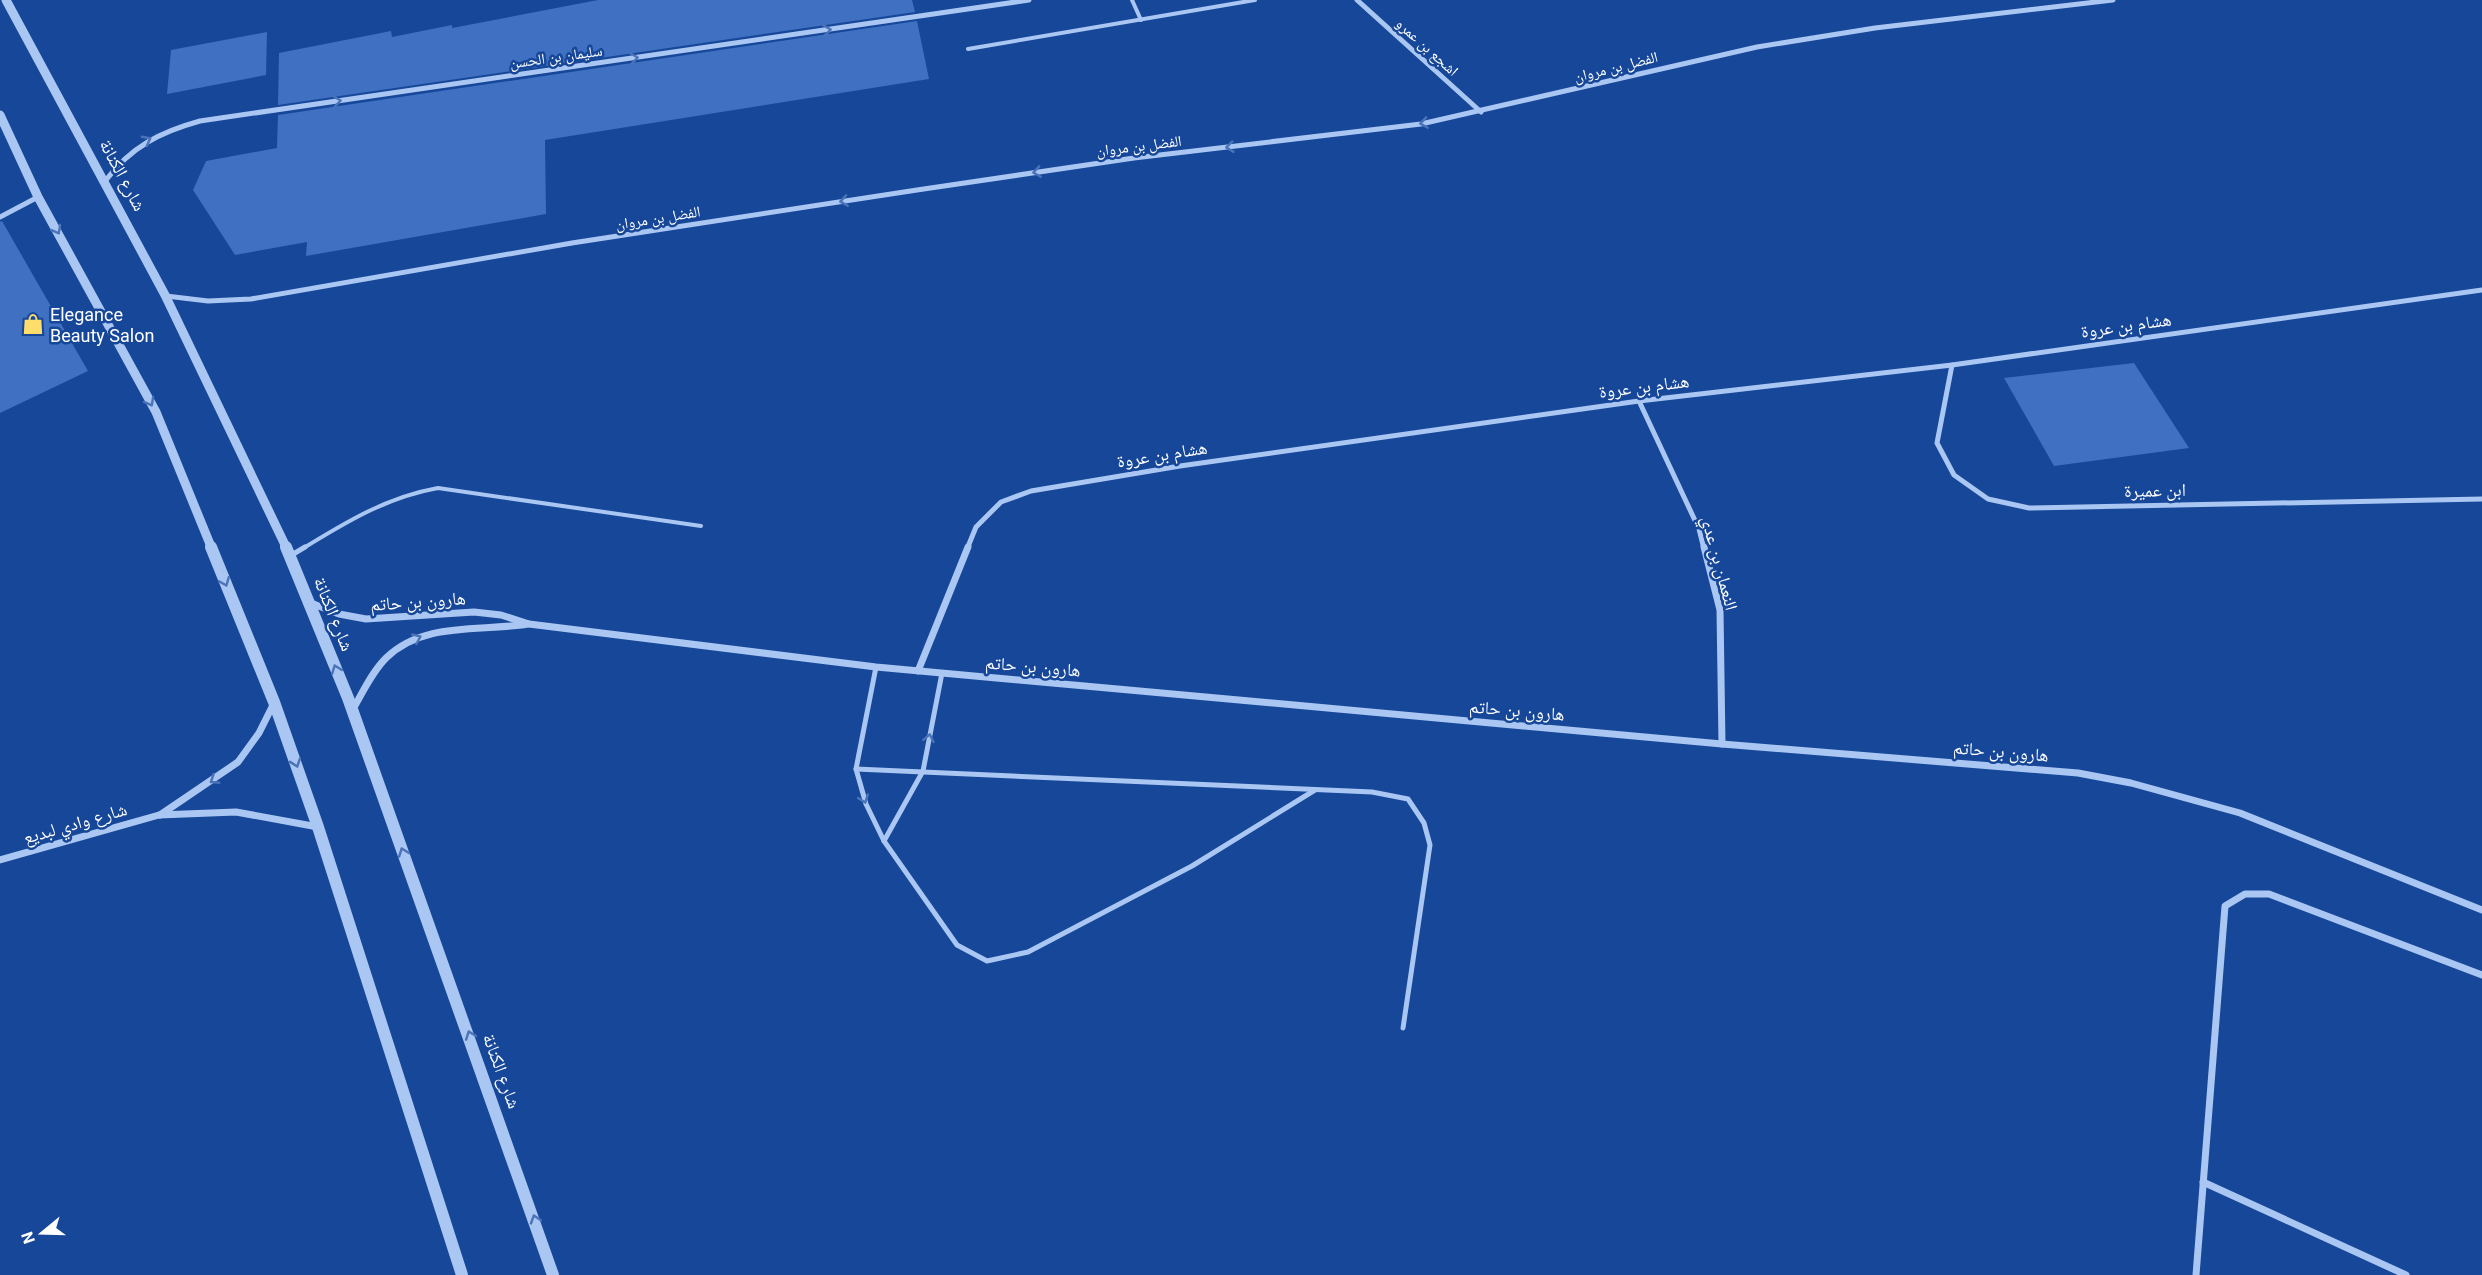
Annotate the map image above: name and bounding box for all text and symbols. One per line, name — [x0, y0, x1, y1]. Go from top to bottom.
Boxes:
street label: اشجع بن عمرو — [1391, 14, 1462, 80]
one-way arrow — [822, 24, 832, 36]
street label: سليمان بن الحسن — [508, 42, 604, 73]
street label: الفضل بن مروان — [1572, 48, 1660, 87]
one-way arrow — [629, 52, 639, 64]
one-way arrow — [333, 96, 342, 108]
one-way arrow — [1419, 116, 1429, 129]
street label: الفضل بن مروان — [1095, 132, 1183, 161]
street label: شارع الكنانة — [95, 136, 151, 215]
one-way arrow — [141, 136, 152, 147]
one-way arrow — [1225, 140, 1235, 152]
one-way arrow — [1032, 166, 1041, 178]
one-way arrow — [839, 194, 849, 207]
street label: الفضل بن مروان — [614, 202, 702, 235]
one-way arrow — [50, 224, 61, 235]
place label: Elegance Beauty Salon — [50, 304, 154, 346]
street label: هشام بن عروة — [2079, 308, 2173, 344]
shop icon: Elegance Beauty Salon — [21, 312, 45, 336]
street label: هشام بن عروة — [1598, 370, 1691, 404]
one-way arrow — [143, 395, 154, 406]
street label: هشام بن عروة — [1115, 437, 1209, 473]
street label: ابن عميرة — [2124, 479, 2186, 502]
street label: النعمان بن عدي — [1693, 514, 1743, 614]
street label: شارع الكنانة — [309, 574, 358, 654]
one-way arrow — [218, 575, 230, 586]
street label: هارون بن حاتم — [370, 587, 467, 617]
one-way arrow — [410, 633, 421, 645]
street label: هارون بن حاتم — [984, 651, 1082, 683]
one-way arrow — [331, 664, 343, 675]
street label: هارون بن حاتم — [1468, 695, 1566, 727]
one-way arrow — [922, 733, 935, 743]
street label: هارون بن حاتم — [1952, 736, 2050, 768]
one-way arrow — [288, 757, 301, 768]
one-way arrow — [210, 772, 220, 784]
one-way arrow — [857, 793, 870, 804]
street label: شارع وادي لبديع — [21, 798, 130, 852]
one-way arrow — [398, 847, 410, 858]
one-way arrow — [464, 1031, 477, 1041]
street label: شارع الكنانة — [478, 1031, 525, 1112]
north arrow — [12, 1203, 72, 1263]
one-way arrow — [529, 1214, 542, 1225]
text: N — [17, 1229, 39, 1246]

